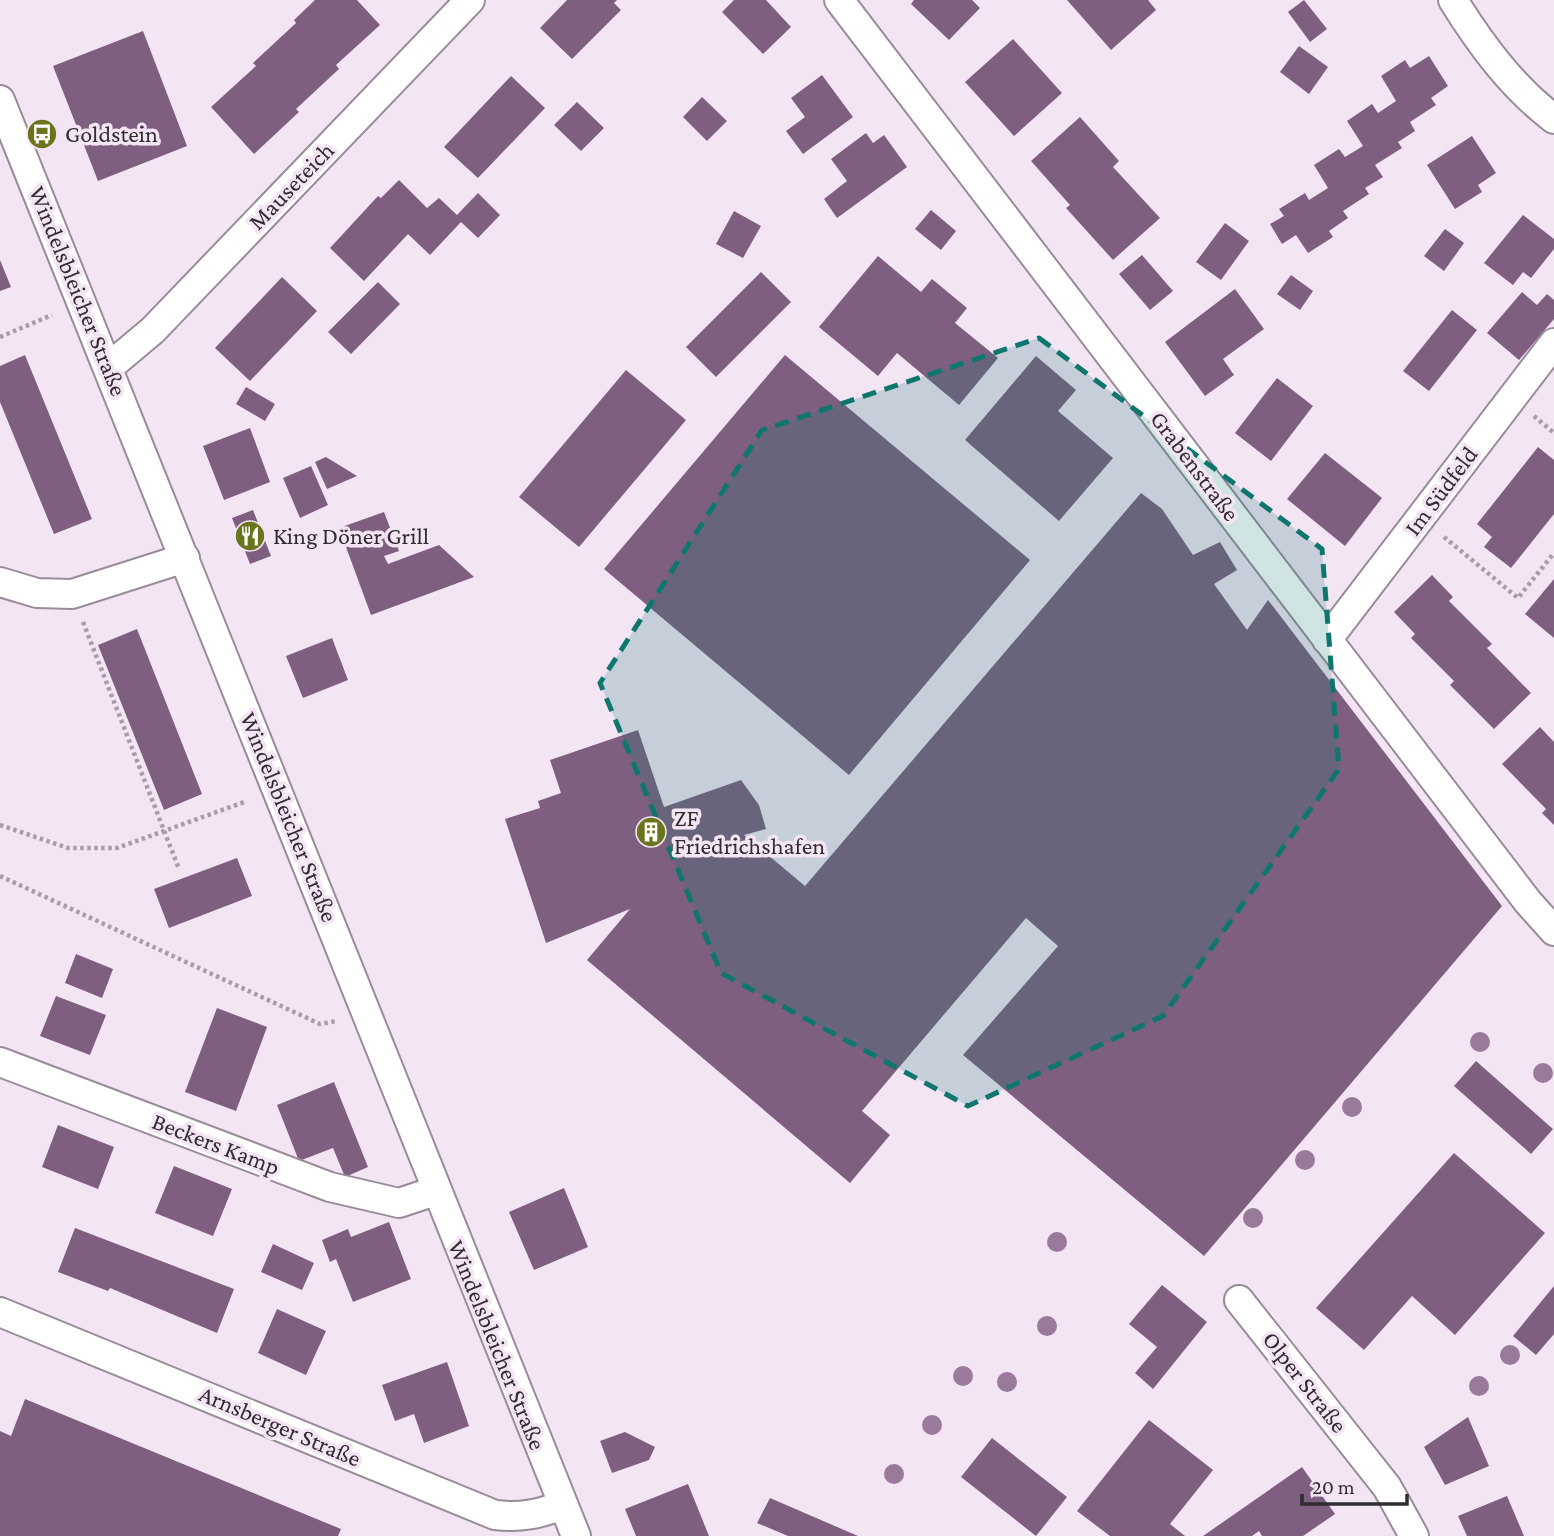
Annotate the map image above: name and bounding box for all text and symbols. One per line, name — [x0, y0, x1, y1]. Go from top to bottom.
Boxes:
bus stop icon: Goldstein — [25, 117, 59, 151]
place label: Goldstein — [65, 120, 158, 147]
street label: Mauseteich — [242, 136, 339, 235]
street label: Windelsbleicher Straße — [24, 182, 133, 400]
street label: Grabenstraße — [1145, 405, 1245, 526]
street label: Im Südfeld — [1398, 441, 1483, 540]
restaurant icon: King Döner Grill — [233, 519, 267, 553]
place label: King Döner Grill — [273, 522, 429, 549]
street label: Windelsbleicher Straße — [235, 708, 344, 926]
place label: ZF Friedrichshafen — [674, 804, 825, 859]
building icon: ZF Friedrichshafen — [634, 815, 668, 849]
street label: Beckers Kamp — [149, 1107, 284, 1180]
street label: Windelsbleicher Straße — [443, 1236, 552, 1454]
street label: Olper Straße — [1258, 1326, 1353, 1438]
street label: Arnsberger Straße — [195, 1379, 365, 1472]
scale bar — [1302, 1462, 1407, 1506]
text: 20 m — [1312, 1475, 1355, 1499]

